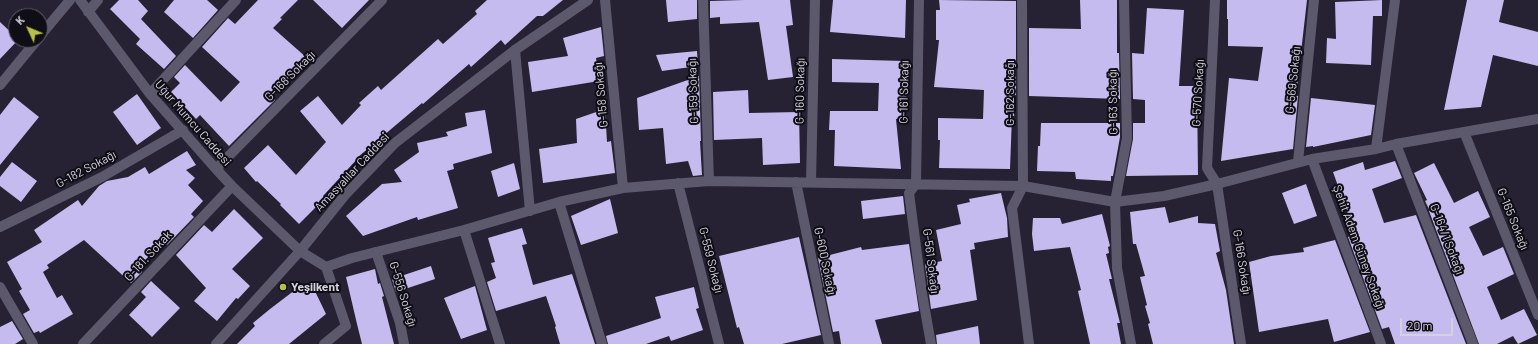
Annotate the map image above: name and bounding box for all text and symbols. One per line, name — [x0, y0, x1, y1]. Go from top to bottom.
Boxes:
north arrow — [8, 8, 48, 48]
text: K — [13, 13, 27, 27]
street label: G-569 Sokağı — [1282, 46, 1304, 114]
street label: G-168 Sokağı — [262, 48, 318, 104]
street label: G-159 Sokağı — [685, 58, 701, 124]
street label: G-160 Sokağı — [792, 58, 808, 124]
street label: G-570 Sokağı — [1189, 59, 1207, 127]
street label: G-161 Sokağı — [896, 60, 912, 124]
street label: G-162 Sokağı — [1003, 60, 1017, 126]
street label: G-158 Sokağı — [591, 62, 611, 128]
street label: G-163 Sokağı — [1105, 69, 1121, 135]
street label: Uğur Mumcu Caddesi — [152, 77, 234, 169]
street label: Amasyalılar Caddesi — [312, 130, 392, 214]
street label: G-182 Sokağı — [54, 147, 118, 191]
street label: Şehit Adem Güney Sokağı — [1330, 183, 1388, 311]
street label: G-165 Sokağı — [1494, 186, 1532, 252]
street label: G-164/1 Sokağı — [1427, 201, 1467, 277]
street label: G-559 Sokağı — [696, 225, 726, 295]
street label: G-600 Sokağı — [811, 226, 839, 296]
street label: G-181. Sokak — [121, 228, 175, 284]
street label: G-561 Sokağı — [920, 228, 942, 294]
street label: G-166 Sokağı — [1230, 228, 1254, 296]
street label: G-556 Sokağı — [386, 260, 420, 328]
place label: Yeşilkent — [291, 280, 340, 294]
marker: Yeşilkent — [278, 282, 288, 292]
scale bar — [1402, 310, 1455, 336]
text: 20 m — [1407, 318, 1433, 332]

